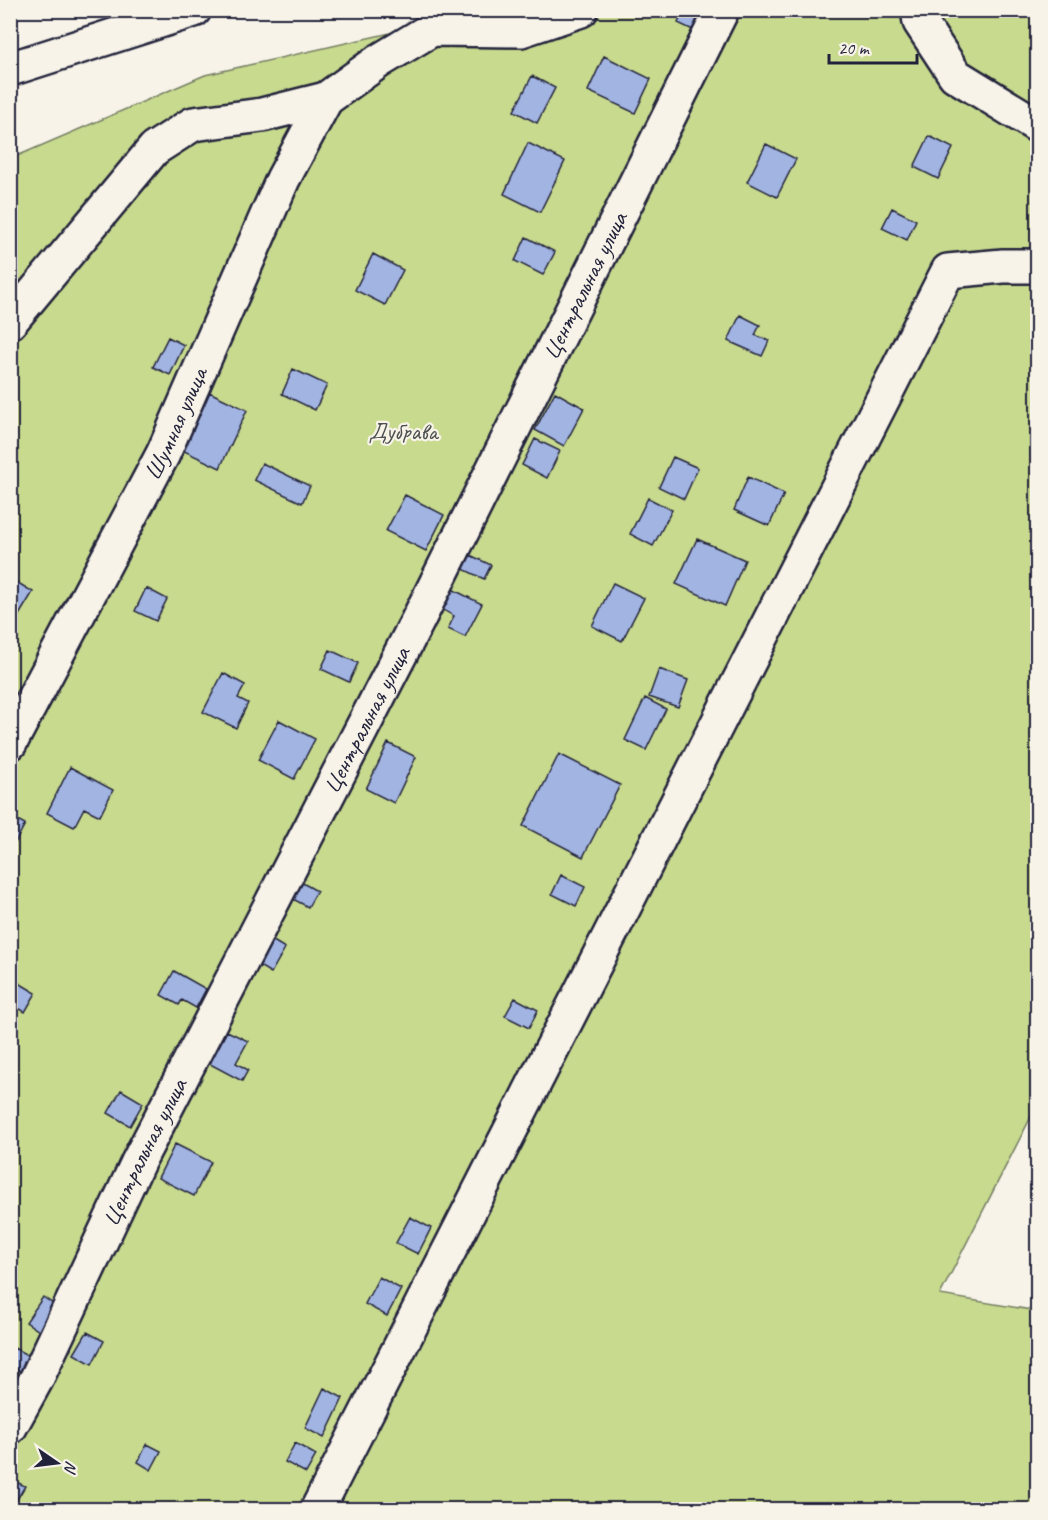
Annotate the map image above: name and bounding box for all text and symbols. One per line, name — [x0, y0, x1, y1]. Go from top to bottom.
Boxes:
scale bar — [829, 27, 918, 65]
text: 20 m — [838, 37, 871, 59]
street label: Центральная улица — [535, 206, 635, 364]
street label: Шумная улица — [137, 361, 215, 485]
park label: Дубрава — [369, 416, 440, 446]
street label: Центральная улица — [316, 640, 417, 798]
street label: Центральная улица — [95, 1072, 194, 1231]
north arrow — [27, 1433, 87, 1493]
text: N — [59, 1459, 81, 1477]

